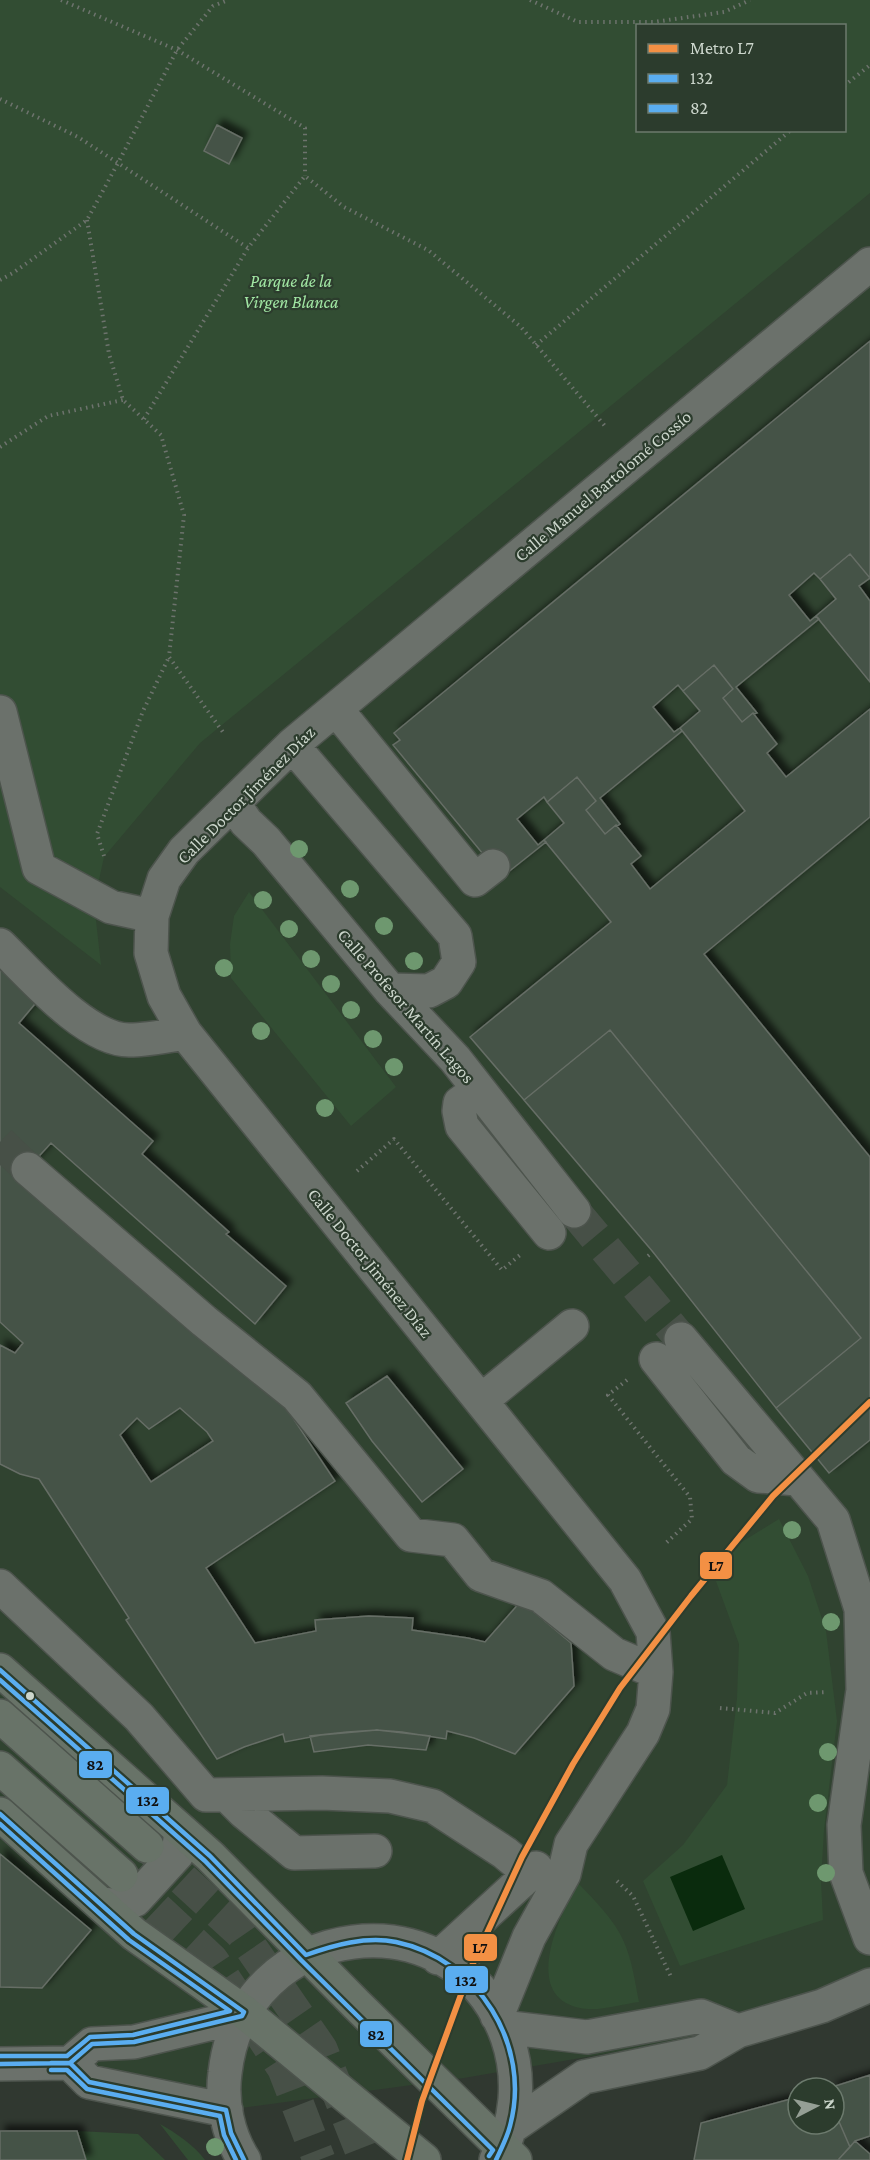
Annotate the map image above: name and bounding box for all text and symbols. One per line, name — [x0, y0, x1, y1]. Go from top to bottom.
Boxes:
legend — [636, 24, 846, 132]
text: Metro L7 — [690, 38, 754, 58]
text: 132 — [690, 68, 713, 88]
text: 82 — [690, 98, 708, 118]
park label: Parque de la Virgen Blanca — [244, 271, 339, 312]
street label: Calle Manuel Bartolomé Cossío — [511, 406, 695, 566]
street label: Calle Doctor Jiménez Díaz — [173, 722, 319, 868]
street label: Calle Profesor Martín Lagos — [334, 925, 478, 1087]
street label: Calle Doctor Jiménez Díaz — [304, 1184, 437, 1342]
line badge: L7 — [699, 1551, 733, 1580]
text: L7 — [708, 1557, 724, 1574]
unlabelled marker — [24, 1690, 36, 1702]
line badge: 82 — [78, 1750, 113, 1779]
text: 82 — [86, 1756, 104, 1773]
line badge: 132 — [125, 1786, 170, 1815]
text: 132 — [137, 1792, 159, 1809]
line badge: L7 — [463, 1933, 498, 1962]
text: L7 — [472, 1939, 488, 1956]
line badge: 132 — [444, 1965, 489, 1994]
text: 132 — [455, 1972, 477, 1989]
line badge: 82 — [359, 2020, 393, 2048]
text: 82 — [367, 2026, 385, 2043]
north arrow — [786, 2076, 846, 2136]
text: N — [821, 2098, 840, 2111]

